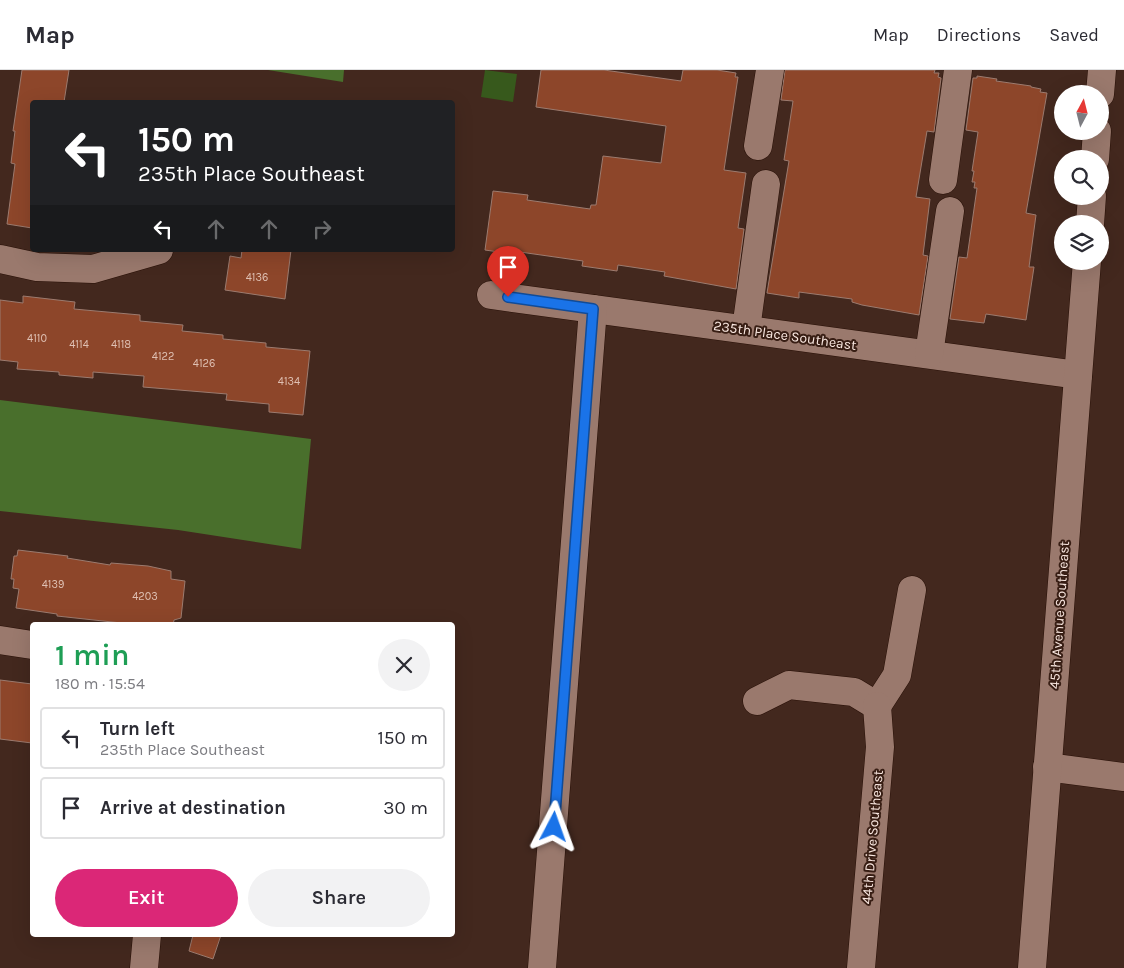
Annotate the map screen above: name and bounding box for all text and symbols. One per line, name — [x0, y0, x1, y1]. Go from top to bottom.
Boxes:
text: Map — [25, 21, 75, 49]
text: Map — [873, 24, 909, 46]
text: Directions — [937, 24, 1021, 46]
text: Saved — [1049, 24, 1099, 46]
north arrow — [1054, 85, 1109, 140]
map controls — [1054, 85, 1109, 270]
text: 150 m — [138, 119, 235, 160]
icon: left — [55, 120, 120, 185]
button: search — [1054, 150, 1109, 205]
text: 235th Place Southeast — [138, 161, 365, 187]
icon: left — [149, 215, 177, 243]
icon: ahead — [202, 215, 230, 243]
icon: ahead — [255, 215, 283, 243]
icon: right — [308, 215, 336, 243]
button: layers — [1054, 215, 1109, 270]
pin — [487, 246, 529, 297]
icon: arrive — [494, 253, 522, 281]
house number: 4136 — [246, 271, 268, 284]
street label: 235th Place Southeast — [712, 317, 858, 354]
house number: 4110 — [27, 332, 47, 345]
house number: 4114 — [69, 338, 89, 351]
house number: 4118 — [111, 338, 131, 351]
house number: 4122 — [152, 350, 174, 363]
house number: 4126 — [193, 357, 215, 370]
house number: 4134 — [278, 375, 300, 388]
street label: 45th Avenue Southeast — [1046, 541, 1073, 689]
house number: 4139 — [42, 578, 64, 591]
house number: 4203 — [132, 590, 158, 603]
text: 1 min — [55, 637, 129, 673]
button: close — [378, 639, 430, 691]
text: 180 m · 15:54 — [55, 674, 145, 693]
text: Turn left — [100, 718, 175, 740]
icon: left — [57, 724, 85, 752]
text: 150 m — [377, 727, 428, 749]
text: 235th Place Southeast — [100, 740, 265, 759]
street label: 44th Drive Southeast — [858, 769, 887, 905]
icon: arrive — [57, 794, 85, 822]
text: Arrive at destination — [100, 797, 286, 819]
text: 30 m — [383, 797, 428, 819]
position arrow — [527, 800, 579, 852]
button: Exit — [55, 869, 238, 927]
button: Share — [248, 869, 430, 927]

